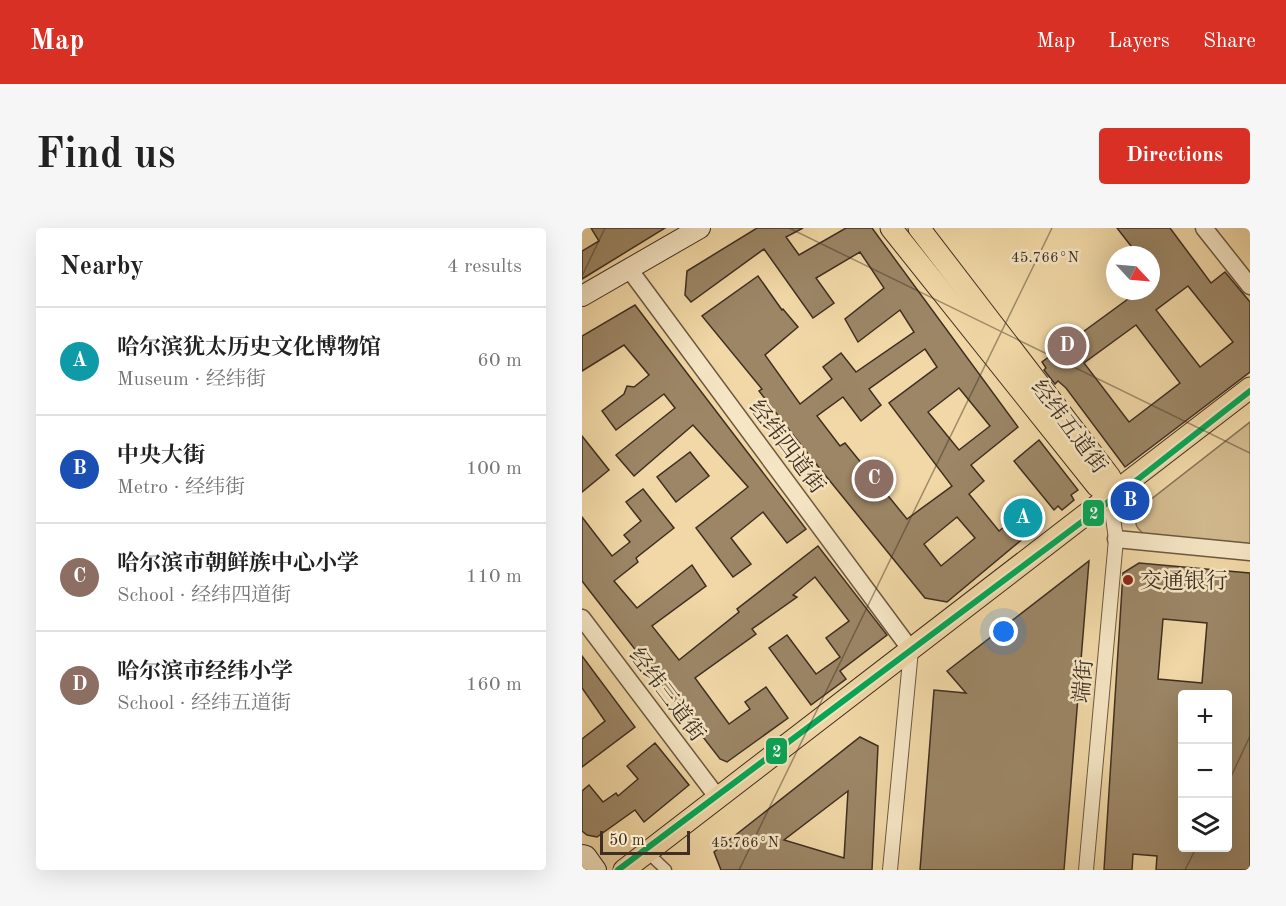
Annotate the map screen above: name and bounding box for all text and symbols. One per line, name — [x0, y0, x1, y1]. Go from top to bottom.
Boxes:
text: Map — [30, 28, 84, 56]
text: Map — [1036, 31, 1075, 52]
text: Layers — [1108, 31, 1170, 52]
text: Share — [1203, 31, 1256, 52]
button: Directions — [1099, 128, 1250, 184]
text: Find us — [36, 135, 175, 177]
north arrow — [1106, 246, 1160, 300]
text: 45.766°N — [1011, 251, 1079, 266]
text: Nearby — [60, 254, 144, 280]
text: 4 results — [447, 257, 522, 277]
pin: D — [1048, 324, 1086, 368]
text: 哈尔滨犹太历史文化博物馆 — [117, 337, 381, 359]
text: A — [72, 351, 87, 371]
text: 60 m — [477, 351, 522, 371]
text: Museum · 经纬街 — [117, 370, 266, 390]
street label: 经纬五道街 — [1027, 375, 1112, 478]
street label: 经纬四道街 — [745, 395, 830, 498]
text: 中央大街 — [117, 445, 205, 467]
pin: C — [854, 456, 894, 502]
text: B — [72, 459, 87, 479]
text: 100 m — [466, 459, 522, 479]
text: Metro · 经纬街 — [117, 478, 245, 498]
pin: B — [1110, 478, 1150, 524]
pin: A — [1004, 496, 1042, 540]
line badge: 2 — [1082, 499, 1105, 527]
text: 2 — [1089, 507, 1099, 523]
text: 哈尔滨市朝鲜族中心小学 — [117, 553, 359, 575]
text: C — [73, 567, 86, 587]
text: 110 m — [466, 567, 522, 587]
place label: 交通银行 — [1140, 569, 1228, 593]
marker: 交通银行 — [1121, 573, 1135, 587]
text: School · 经纬四道街 — [117, 586, 291, 606]
your location — [989, 617, 1018, 646]
street label: 经纬三道街 — [625, 643, 710, 746]
street label: 端街 — [1069, 658, 1097, 704]
text: 哈尔滨市经纬小学 — [117, 661, 293, 683]
text: D — [72, 675, 87, 695]
text: 160 m — [466, 675, 522, 695]
map controls — [1178, 690, 1232, 852]
button: + — [1178, 690, 1232, 744]
text: School · 经纬五道街 — [117, 694, 291, 714]
line badge: 2 — [765, 737, 788, 765]
button: − — [1178, 744, 1232, 798]
text: 2 — [772, 745, 782, 761]
button: layers — [1178, 798, 1232, 852]
scale bar — [600, 828, 690, 856]
text: 50 m — [609, 833, 645, 849]
text: 45.766°N — [711, 836, 779, 851]

